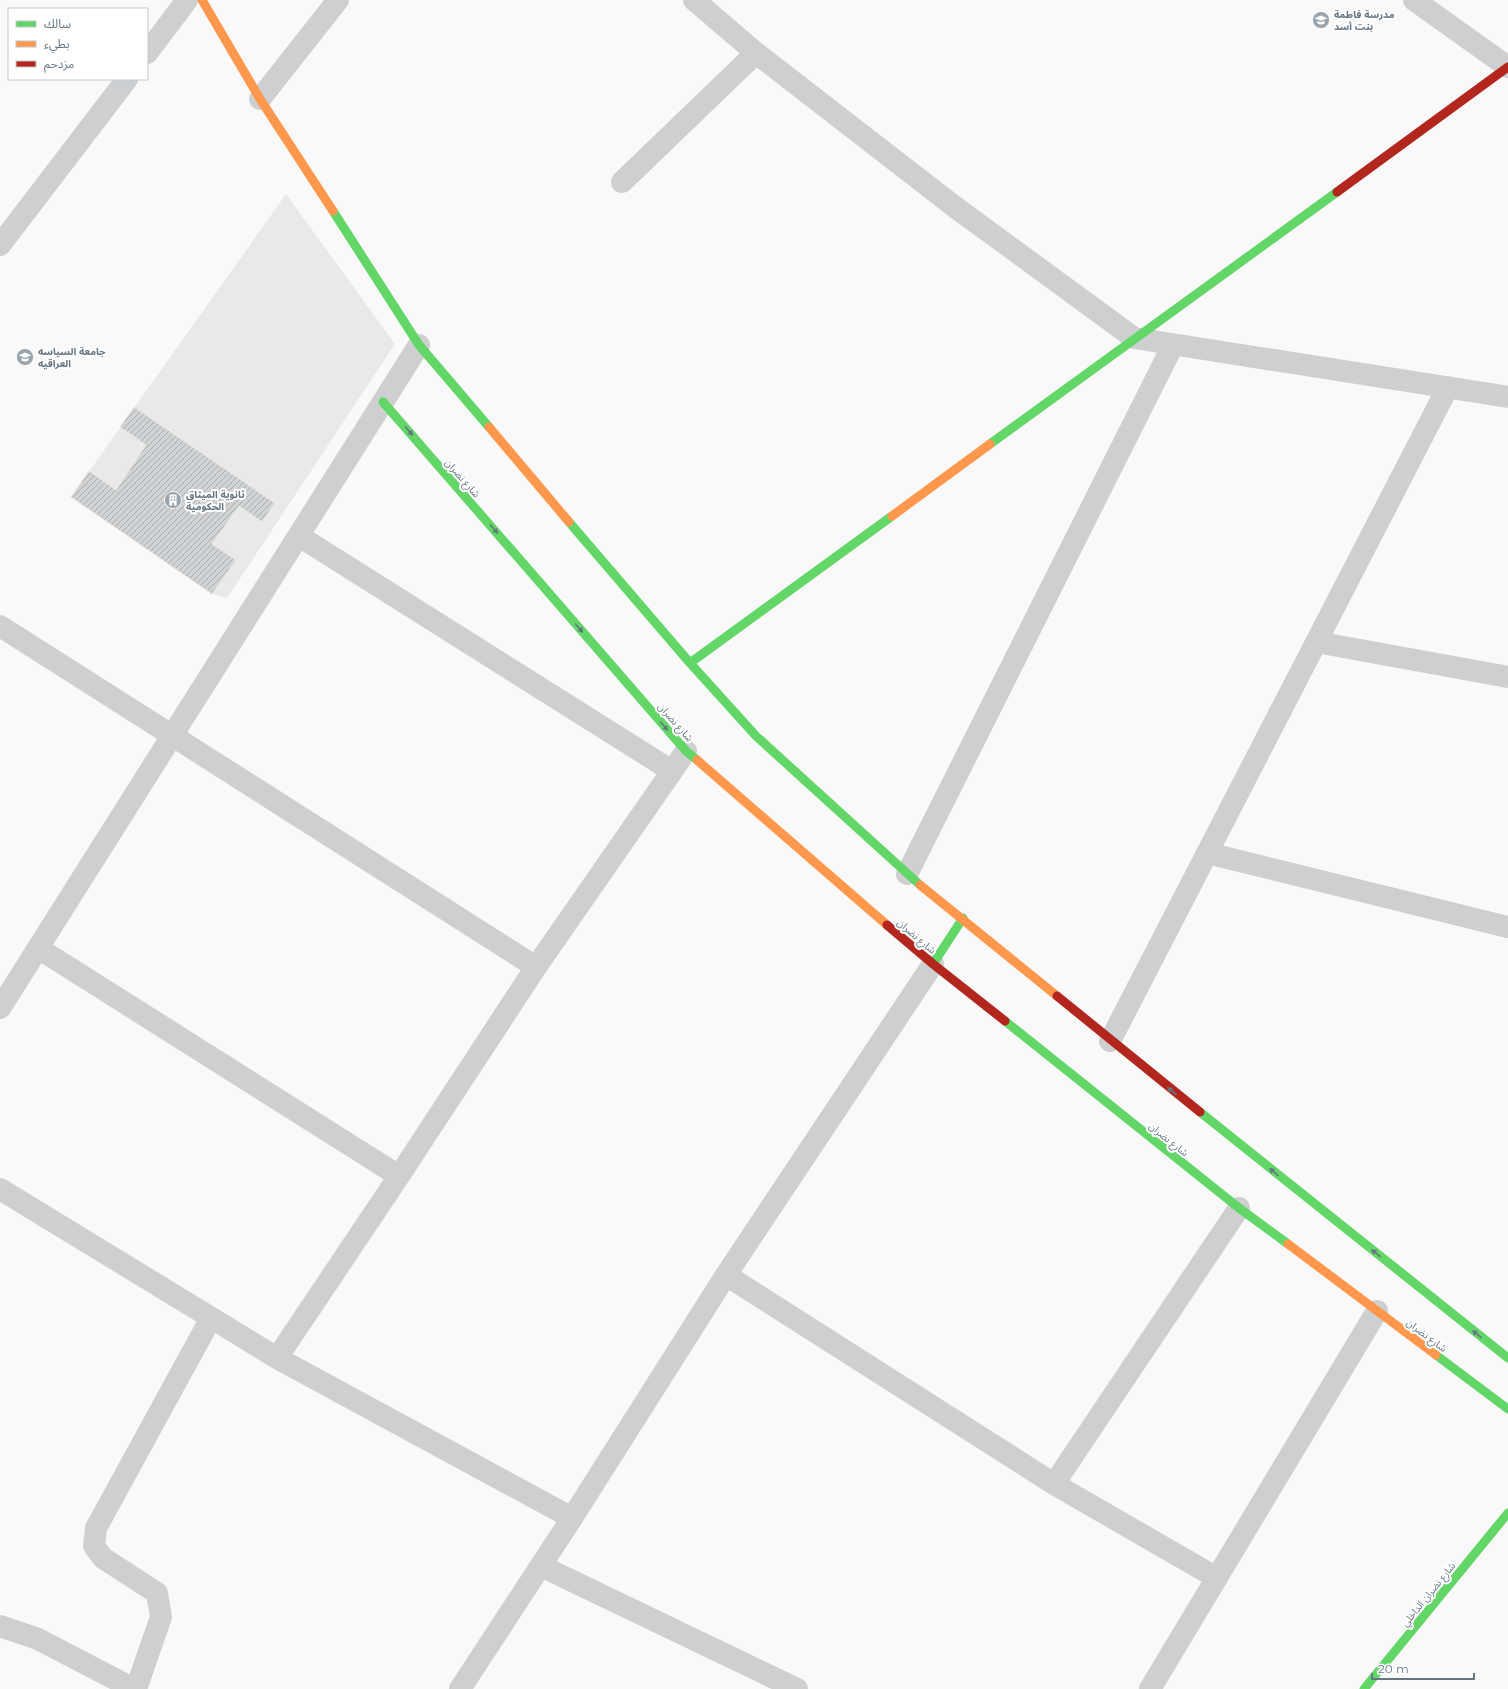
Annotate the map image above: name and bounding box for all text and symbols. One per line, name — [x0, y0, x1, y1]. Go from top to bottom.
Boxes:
legend — [8, 8, 148, 80]
place label: مدرسة فاطمة بنت أسد — [1334, 8, 1395, 33]
school or university icon: مدرسة فاطمة بنت أسد — [1311, 10, 1331, 30]
text: سالك — [44, 16, 71, 31]
text: بطيء — [44, 36, 70, 54]
text: مزدحم — [44, 56, 74, 73]
place label: جامعة السياسه العراقيه — [38, 345, 106, 370]
school or university icon: جامعة السياسه العراقيه — [15, 347, 35, 367]
one-way arrow — [404, 426, 413, 437]
street label: شارع نضران — [441, 456, 483, 501]
place label: ثانوية الميثاق الحكومية — [186, 488, 245, 513]
building icon: ثانوية الميثاق الحكومية — [163, 490, 183, 510]
one-way arrow — [489, 524, 498, 535]
one-way arrow — [575, 622, 584, 633]
street label: شارع نضران — [654, 700, 696, 745]
one-way arrow — [660, 721, 669, 731]
street label: شارع نضران — [894, 916, 939, 958]
one-way arrow — [1167, 1087, 1178, 1095]
street label: شارع نضران — [1146, 1119, 1191, 1160]
one-way arrow — [1269, 1167, 1279, 1176]
one-way arrow — [1370, 1248, 1381, 1257]
street label: شارع نضران — [1403, 1316, 1450, 1356]
one-way arrow — [1472, 1329, 1483, 1338]
street label: شارع نضران الداخلي — [1399, 1559, 1459, 1630]
scale bar — [1372, 1655, 1474, 1681]
text: 20 m — [1378, 1661, 1409, 1676]

